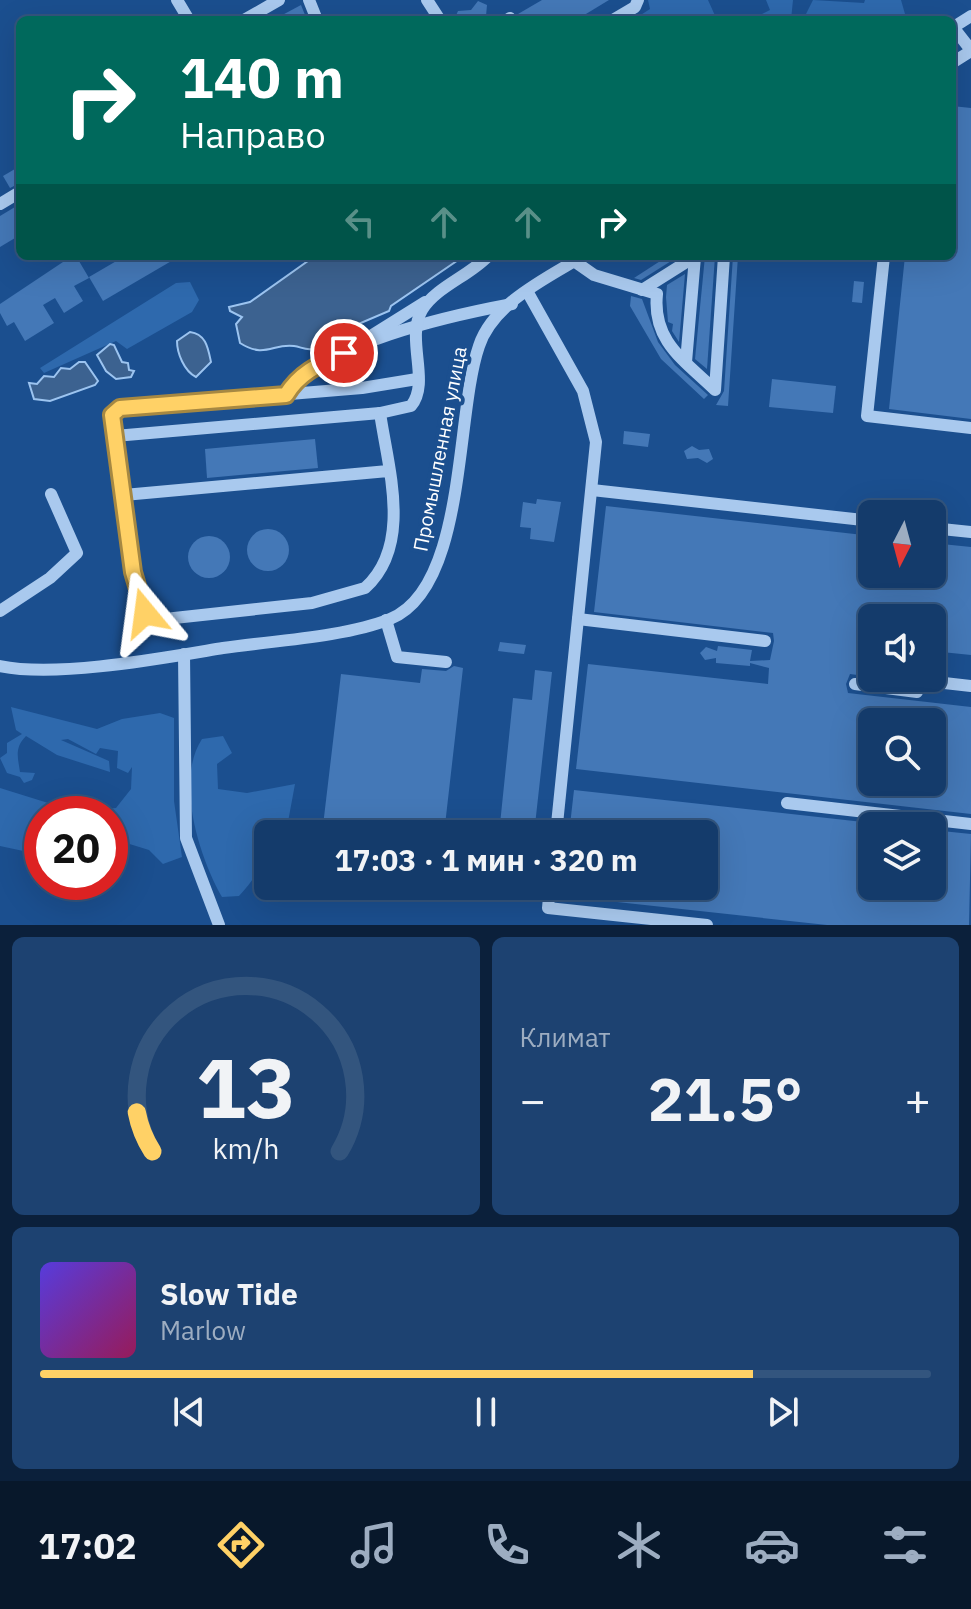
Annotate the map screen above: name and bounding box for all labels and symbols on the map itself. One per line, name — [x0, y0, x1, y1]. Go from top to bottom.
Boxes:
pin — [310, 319, 378, 387]
street label: Промышленная улица — [406, 344, 473, 554]
north arrow — [858, 500, 946, 588]
position arrow — [103, 571, 187, 655]
speed limit sign: 20 — [24, 796, 128, 900]

